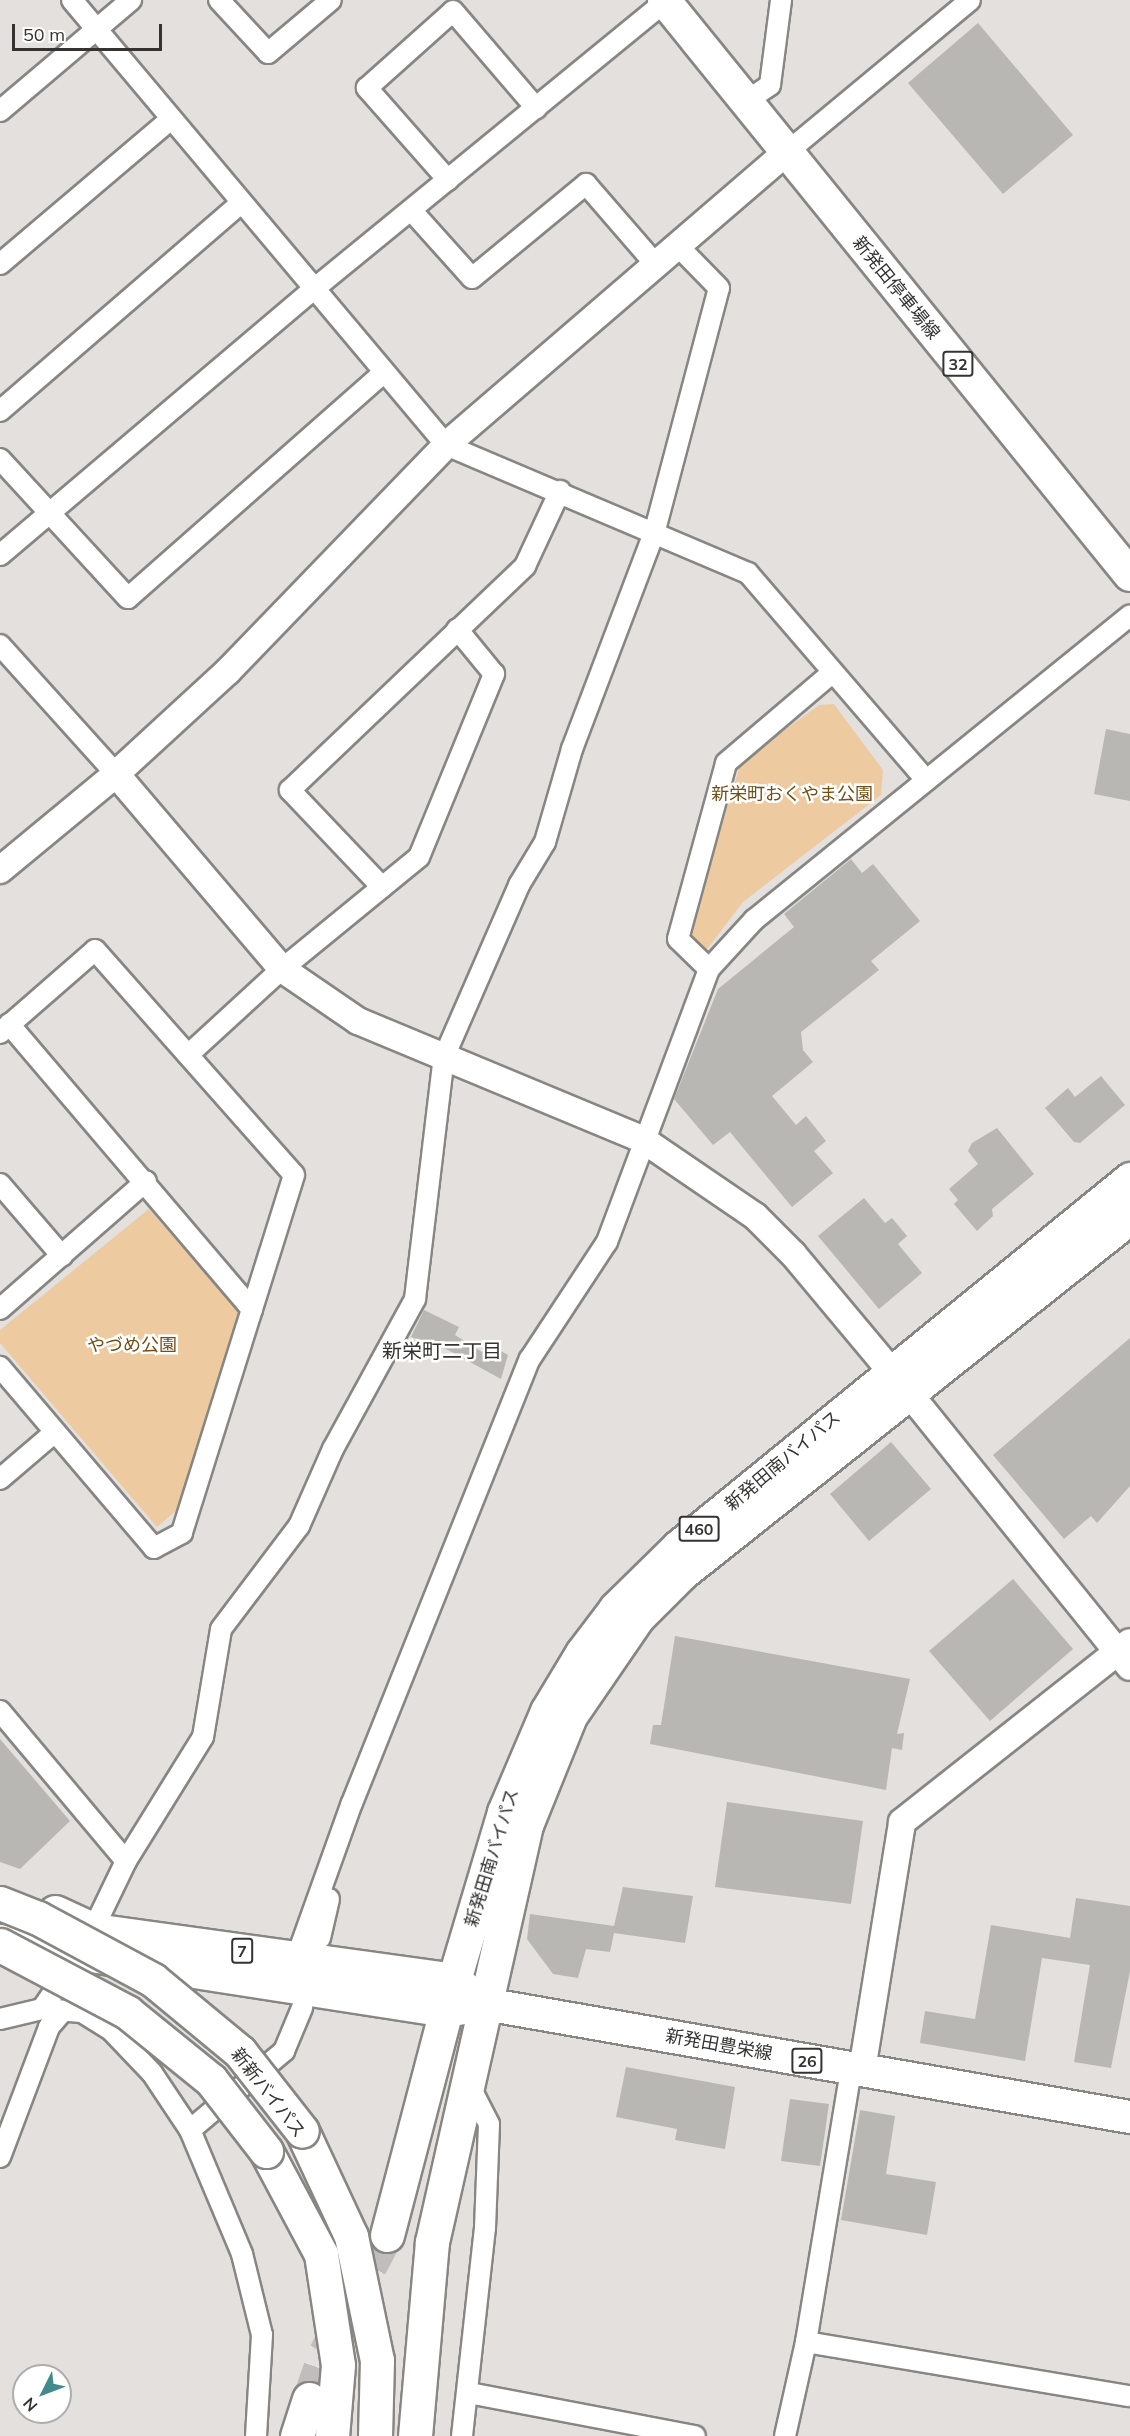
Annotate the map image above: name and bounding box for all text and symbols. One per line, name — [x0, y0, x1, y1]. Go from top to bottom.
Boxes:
scale bar — [15, 12, 165, 50]
text: 50 m — [23, 23, 65, 46]
street label: 新発田停車場線 — [848, 232, 944, 344]
road number: 32 — [942, 351, 974, 377]
park label: 新栄町おくやま公園 — [711, 783, 873, 805]
park label: やづめ公園 — [87, 1334, 177, 1356]
district label: 新栄町二丁目 — [382, 1338, 502, 1362]
street label: 新発田南バイパス — [721, 1406, 845, 1516]
road number: 460 — [678, 1516, 720, 1542]
street label: 新発田南バイパス — [461, 1786, 523, 1930]
road number: 7 — [230, 1938, 254, 1964]
street label: 新発田豊栄線 — [664, 2025, 774, 2065]
street label: 新新バイパス — [226, 2044, 310, 2142]
road number: 26 — [790, 2048, 824, 2074]
north arrow — [12, 2364, 72, 2424]
text: N — [19, 2394, 42, 2416]

